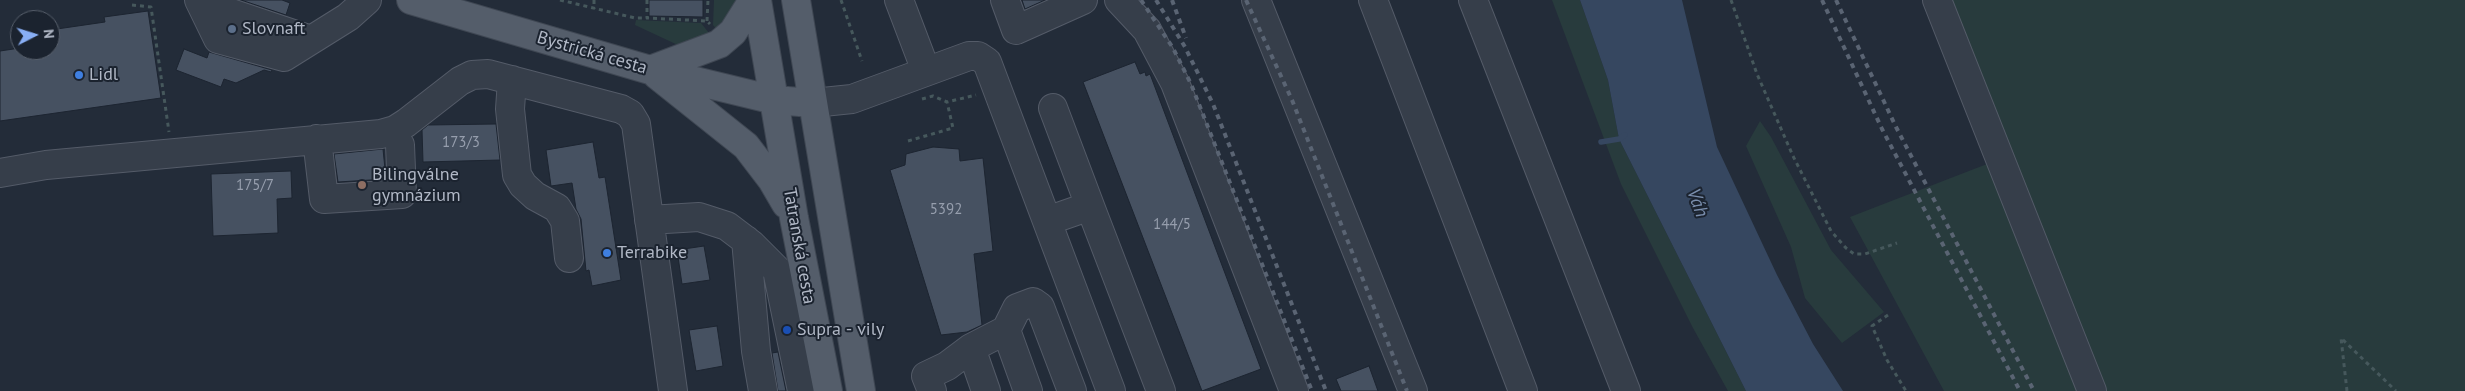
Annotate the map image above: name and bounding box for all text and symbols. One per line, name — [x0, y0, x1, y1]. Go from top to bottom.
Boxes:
north arrow — [10, 10, 60, 60]
place label: Slovnaft — [242, 18, 305, 40]
marker: Slovnaft — [226, 23, 238, 35]
street label: Bystrická cesta — [534, 27, 650, 79]
text: N — [40, 28, 58, 39]
place label: Lidl — [89, 64, 118, 86]
marker: Lidl — [73, 69, 85, 81]
house number: 173/3 — [442, 134, 480, 152]
place label: Bilingválne gymnázium — [372, 164, 461, 206]
house number: 175/7 — [236, 177, 274, 195]
marker: Bilingválne gymnázium — [356, 179, 368, 191]
street label: Tatranská cesta — [778, 186, 820, 306]
water label: Váh — [1681, 186, 1713, 220]
house number: 5392 — [930, 201, 962, 219]
house number: 144/5 — [1153, 216, 1191, 234]
place label: Terrabike — [617, 242, 687, 264]
marker: Terrabike — [601, 247, 613, 259]
place label: Supra - vily — [797, 319, 884, 341]
marker: Supra - vily — [781, 324, 793, 336]

